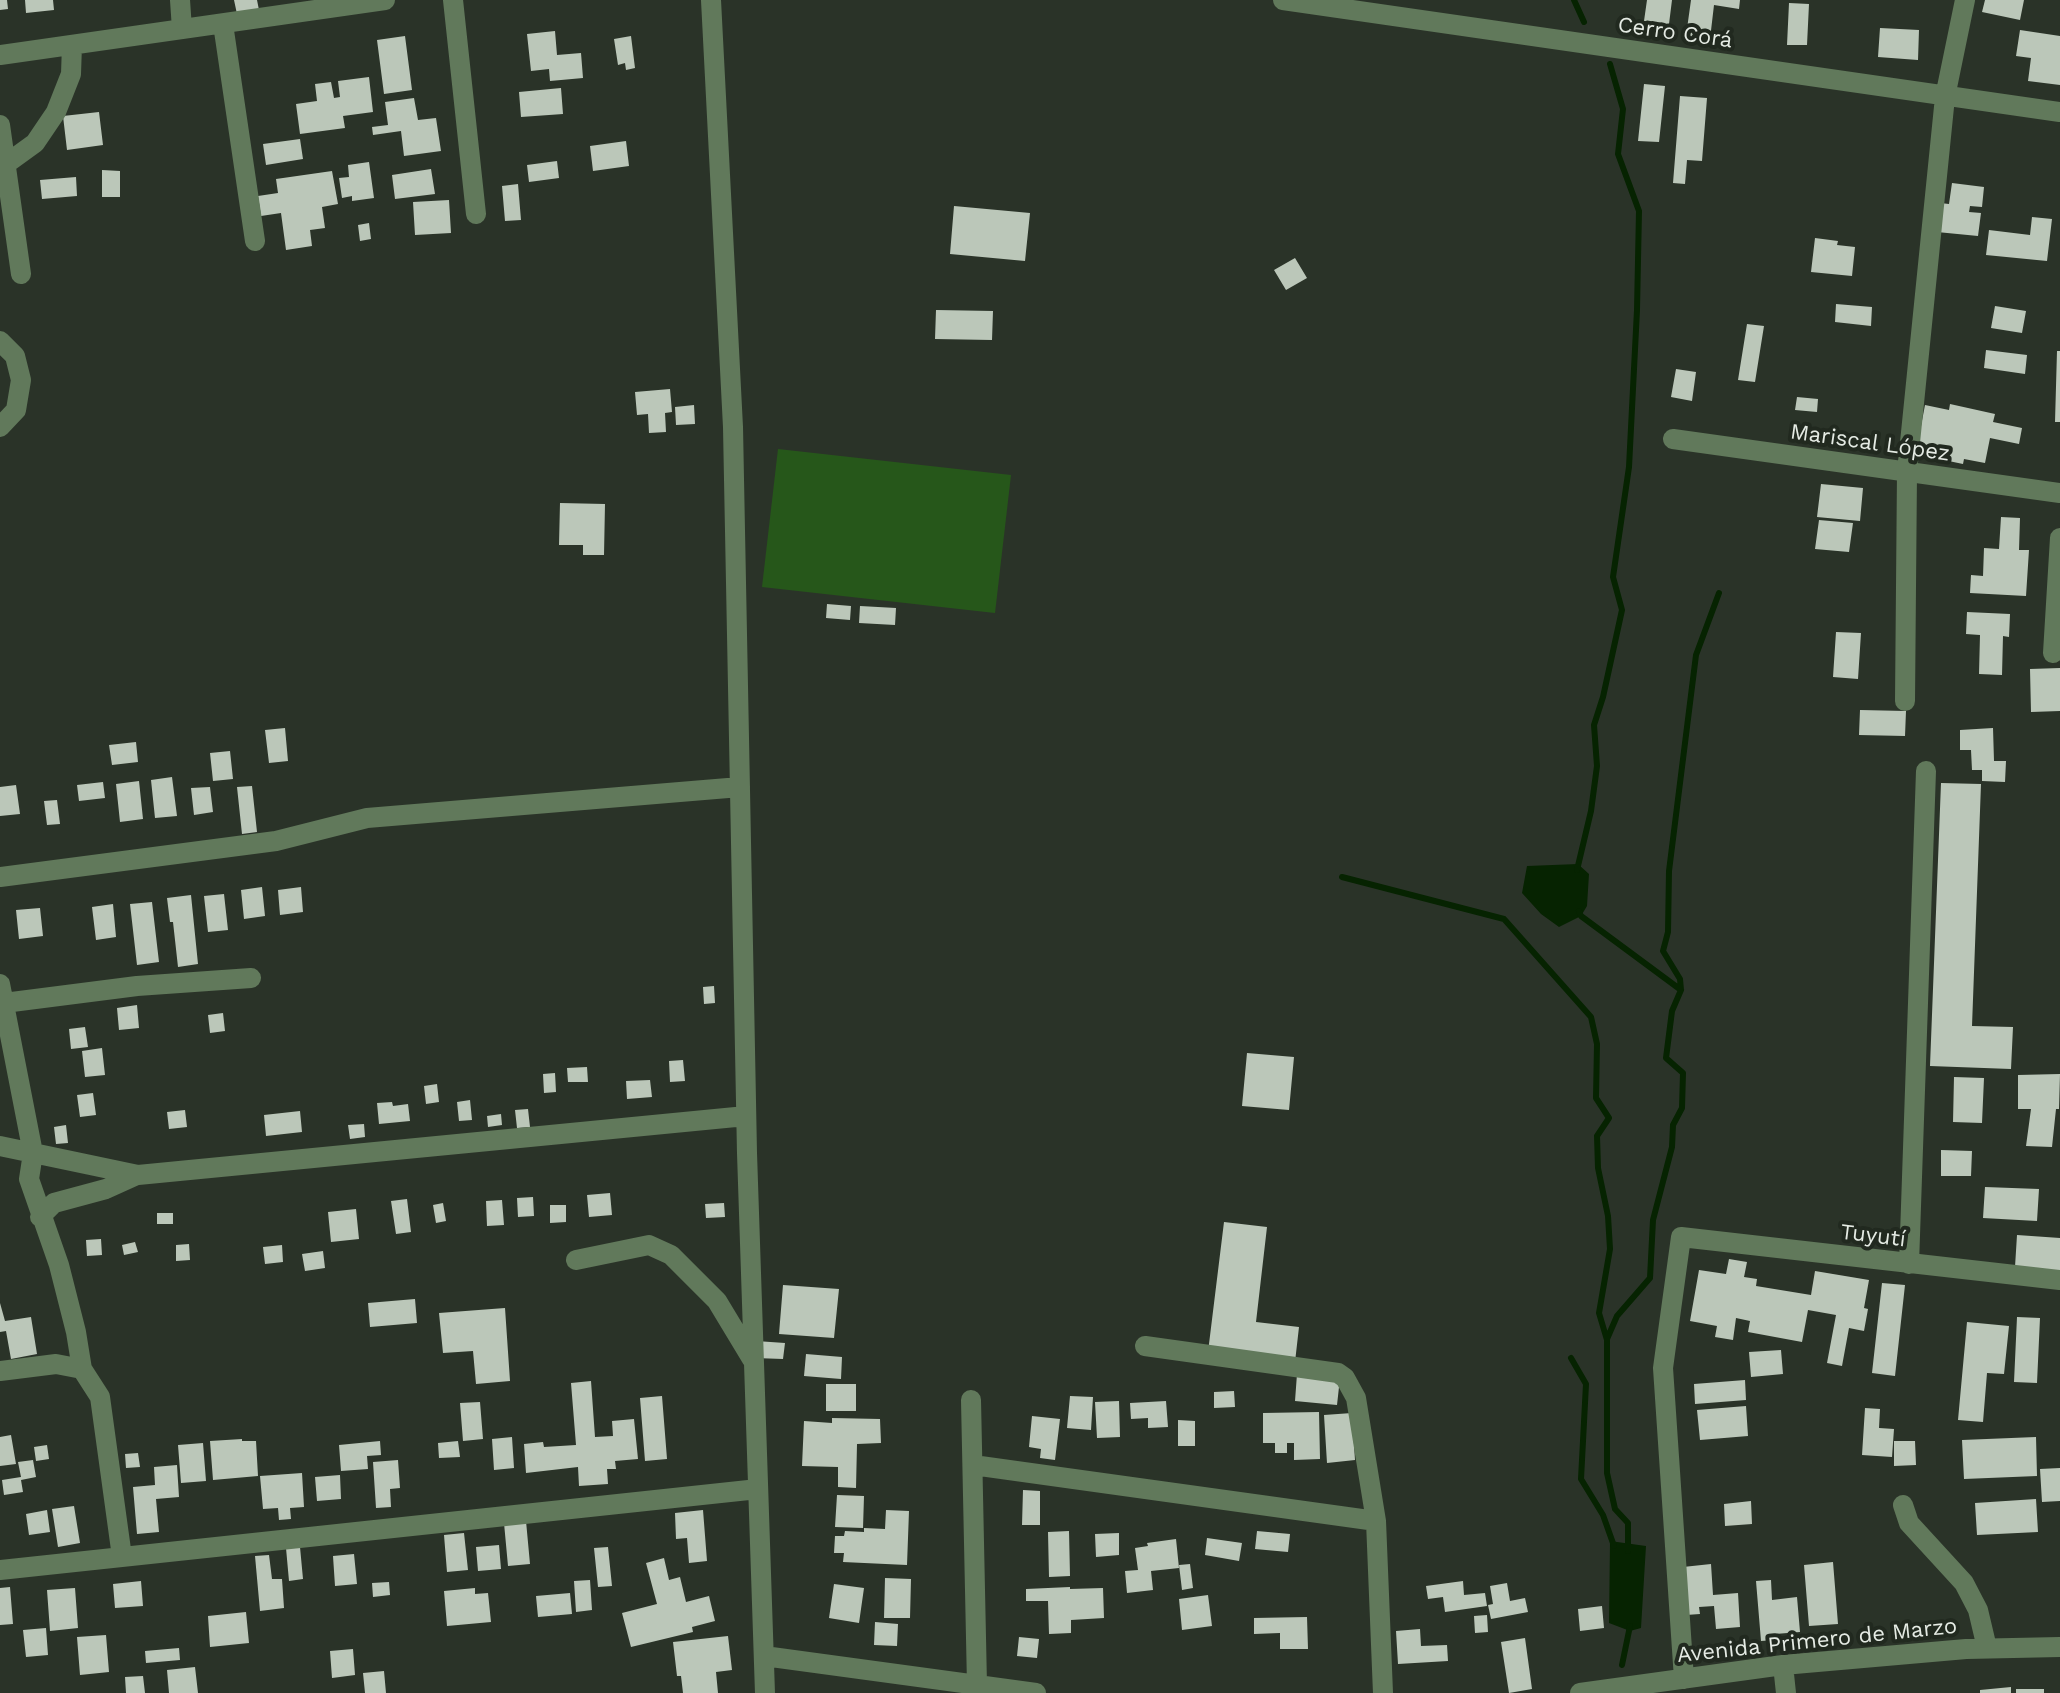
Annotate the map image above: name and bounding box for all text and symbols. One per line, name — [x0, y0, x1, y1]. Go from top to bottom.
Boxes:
street label: Cerro Corá — [1616, 12, 1734, 54]
street label: Mariscal López — [1789, 419, 1951, 467]
street label: Tuyutí — [1839, 1219, 1907, 1253]
street label: Avenida Primero de Marzo — [1676, 1613, 1958, 1669]

